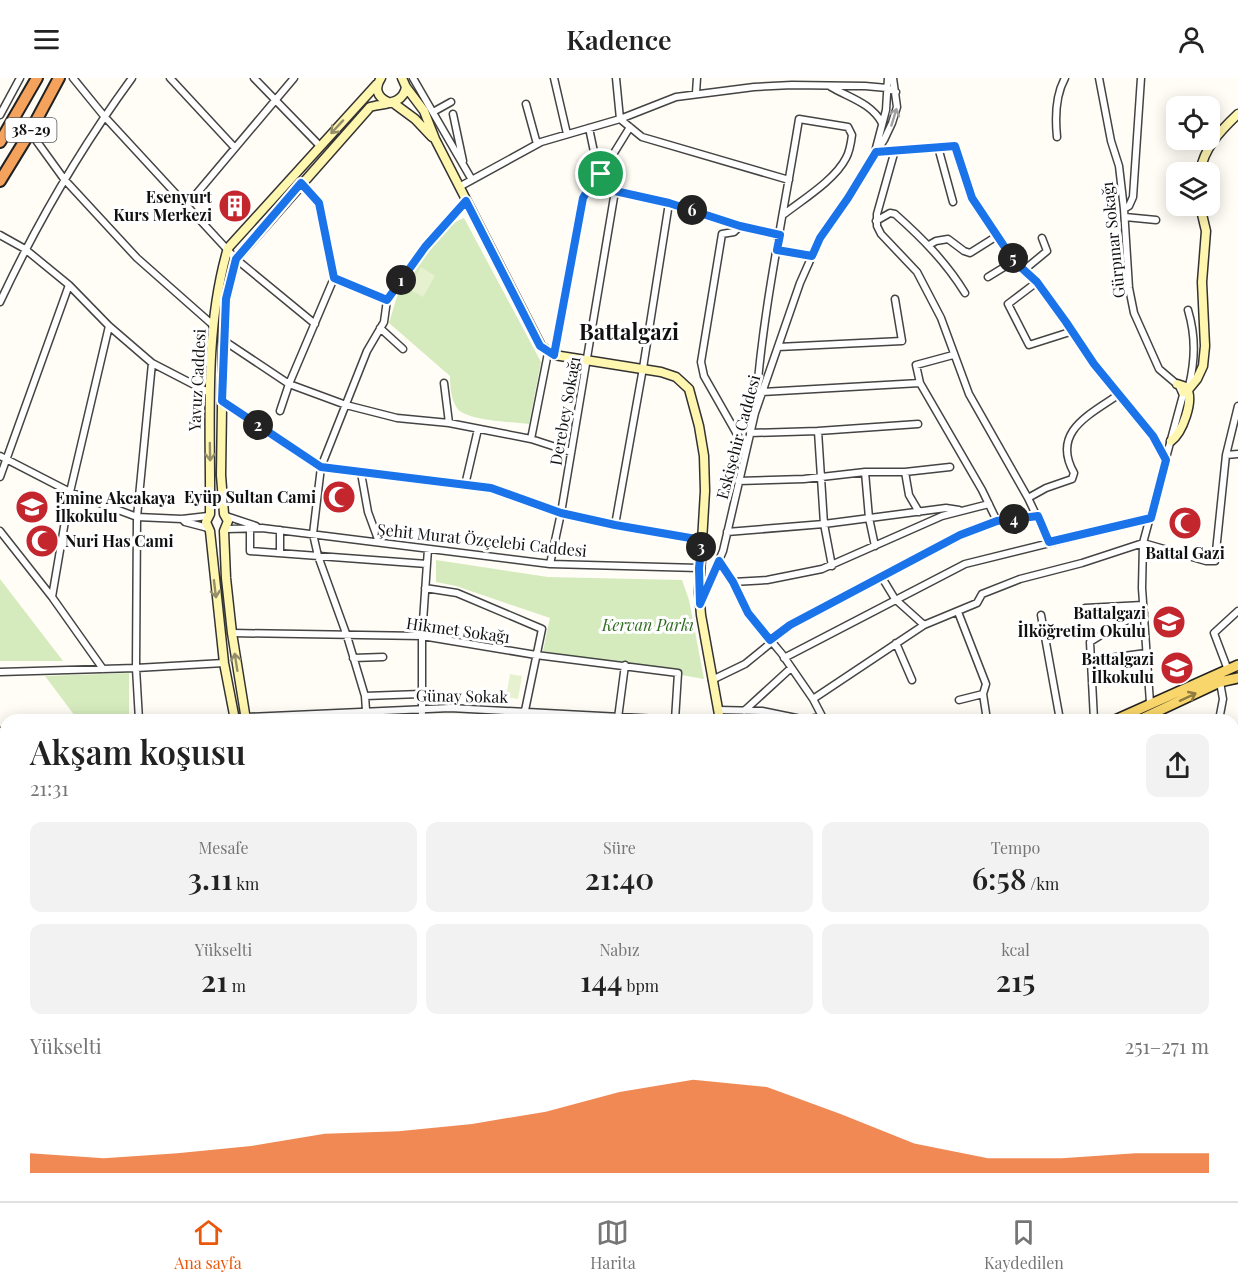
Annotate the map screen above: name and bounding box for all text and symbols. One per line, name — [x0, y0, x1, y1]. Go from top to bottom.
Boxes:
text: Kadence — [566, 21, 672, 57]
icon: menu — [30, 23, 63, 56]
icon: person — [1175, 23, 1208, 56]
map controls — [1166, 96, 1220, 216]
button: locate — [1166, 96, 1220, 150]
one-way arrow — [889, 108, 900, 127]
road number: 38-29 — [6, 118, 57, 142]
one-way arrow — [330, 120, 345, 135]
pin — [575, 148, 626, 199]
icon: arrive — [584, 157, 617, 190]
button: layers — [1166, 162, 1220, 216]
street label: Gürpınar Sokağı — [1096, 181, 1129, 299]
place label: Esenyurt Kurs Merkezi — [113, 186, 212, 225]
building icon: Esenyurt Kurs Merkezi — [217, 188, 253, 224]
pin: 6 — [677, 195, 707, 225]
text: 6 — [688, 199, 696, 220]
pin: 5 — [998, 243, 1028, 273]
text: 5 — [1009, 247, 1017, 268]
pin: 1 — [386, 265, 416, 295]
text: 1 — [398, 269, 404, 290]
district label: Battalgazi — [579, 316, 679, 346]
street label: Yavuz Caddesi — [183, 328, 210, 433]
street label: Derebey Sokağı — [545, 355, 584, 467]
street label: Eskişehir Caddesi — [711, 372, 764, 501]
pin: 2 — [243, 410, 273, 440]
text: 2 — [254, 414, 262, 435]
one-way arrow — [204, 442, 215, 462]
mosque icon: Eyüp Sultan Cami — [321, 479, 357, 515]
place label: Eyüp Sultan Cami — [184, 486, 316, 507]
place label: Emine Akcakaya İlkokulu — [55, 487, 176, 526]
school or university icon: Emine Akcakaya İlkokulu — [14, 489, 50, 525]
pin: 4 — [999, 504, 1029, 534]
mosque icon: Battal Gazi — [1167, 505, 1203, 541]
text: 4 — [1010, 508, 1018, 529]
street label: Şehit Murat Özçelebi Caddesi — [376, 518, 588, 561]
mosque icon: Nuri Has Cami — [24, 523, 60, 559]
place label: Nuri Has Cami — [65, 530, 173, 551]
pin: 3 — [686, 532, 716, 562]
text: 3 — [697, 536, 705, 557]
place label: Battal Gazi — [1145, 542, 1225, 563]
one-way arrow — [210, 578, 221, 598]
place label: Battalgazi İlköğretim Okulu — [1018, 602, 1146, 641]
school or university icon: Battalgazi İlköğretim Okulu — [1151, 604, 1187, 640]
street label: Hikmet Sokağı — [405, 612, 511, 647]
park label: Kervan Parkı — [601, 614, 694, 635]
place label: Battalgazi İlkokulu — [1081, 648, 1154, 687]
school or university icon: Battalgazi İlkokulu — [1159, 650, 1195, 686]
one-way arrow — [231, 653, 242, 673]
street label: Günay Sokak — [416, 684, 509, 707]
one-way arrow — [1178, 691, 1196, 703]
text: Akşam koşusu — [30, 729, 246, 773]
button: share — [1146, 734, 1209, 797]
text: 21:31 — [30, 774, 69, 801]
text: Mesafe — [198, 837, 249, 858]
text: Süre — [603, 837, 636, 858]
text: Tempo — [991, 837, 1040, 858]
text: 3.11 — [188, 858, 233, 898]
text: 21:40 — [585, 858, 654, 898]
text: 6:58 — [972, 858, 1026, 898]
text: km — [233, 873, 259, 894]
text: /km — [1026, 873, 1059, 894]
text: Yükselti — [195, 939, 252, 960]
text: Nabız — [599, 939, 640, 960]
text: kcal — [1001, 939, 1030, 960]
text: 21 — [201, 960, 228, 1000]
text: 144 — [580, 960, 622, 1000]
text: 215 — [996, 960, 1035, 1000]
text: m — [228, 975, 246, 996]
text: bpm — [622, 975, 659, 996]
text: Yükselti — [30, 1032, 102, 1059]
text: 251–271 m — [1125, 1032, 1209, 1059]
tab: Ana sayfa — [174, 1216, 242, 1273]
tab: Harita — [590, 1216, 636, 1273]
tab: Kaydedilen — [984, 1216, 1064, 1273]

